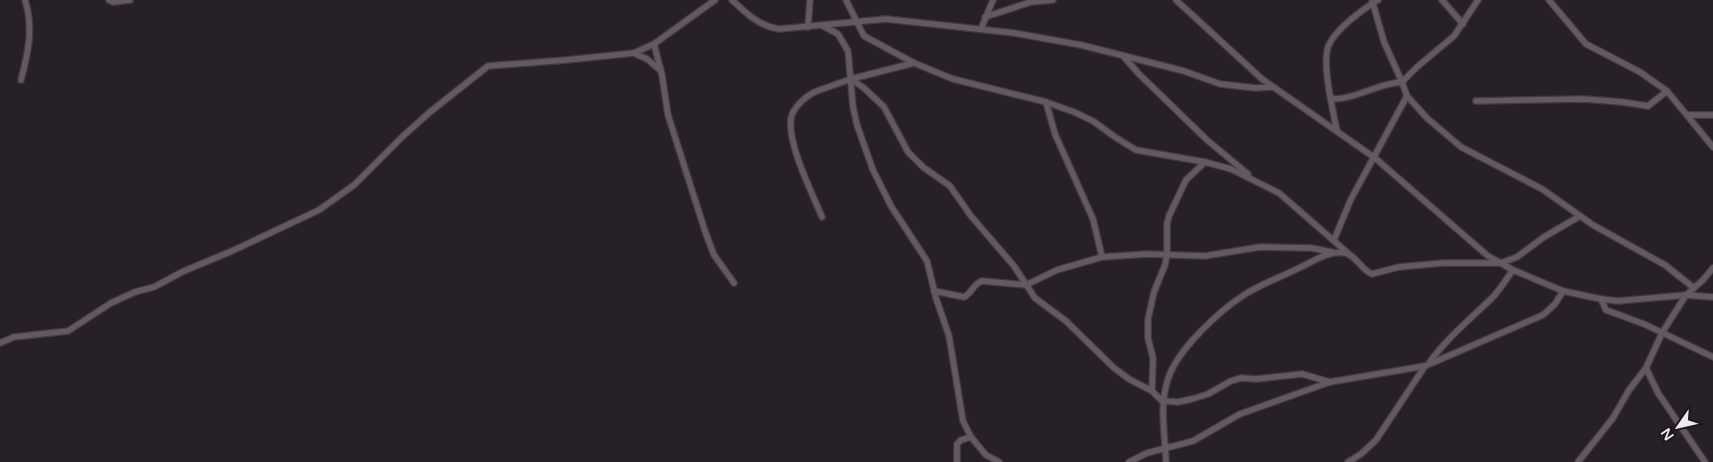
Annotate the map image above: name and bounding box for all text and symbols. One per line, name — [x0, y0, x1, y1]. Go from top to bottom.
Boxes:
north arrow — [1653, 402, 1703, 452]
text: N — [1657, 425, 1678, 443]

